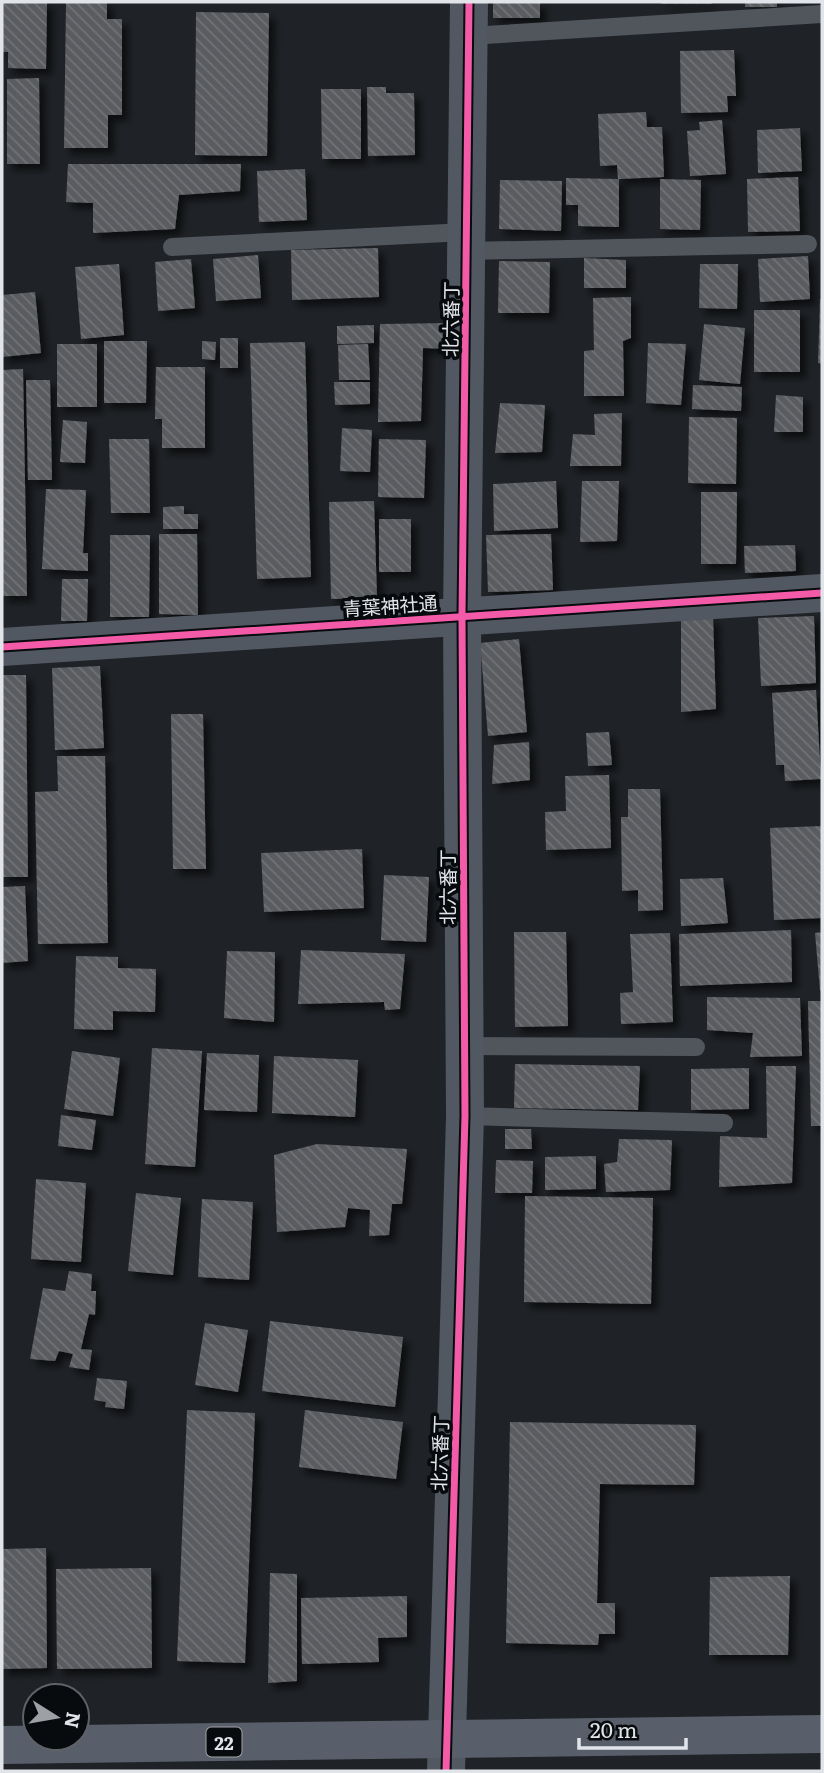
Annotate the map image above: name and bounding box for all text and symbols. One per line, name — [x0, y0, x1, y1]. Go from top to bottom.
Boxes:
street label: 北六番丁 — [435, 281, 465, 357]
street label: 青葉神社通 — [342, 588, 438, 622]
street label: 北六番丁 — [433, 849, 461, 925]
street label: 北六番丁 — [424, 1415, 454, 1491]
north arrow — [21, 1682, 91, 1752]
scale bar — [579, 1706, 686, 1750]
text: N — [58, 1710, 89, 1731]
text: 20 m — [590, 1713, 637, 1744]
road number: 22 — [206, 1728, 242, 1756]

